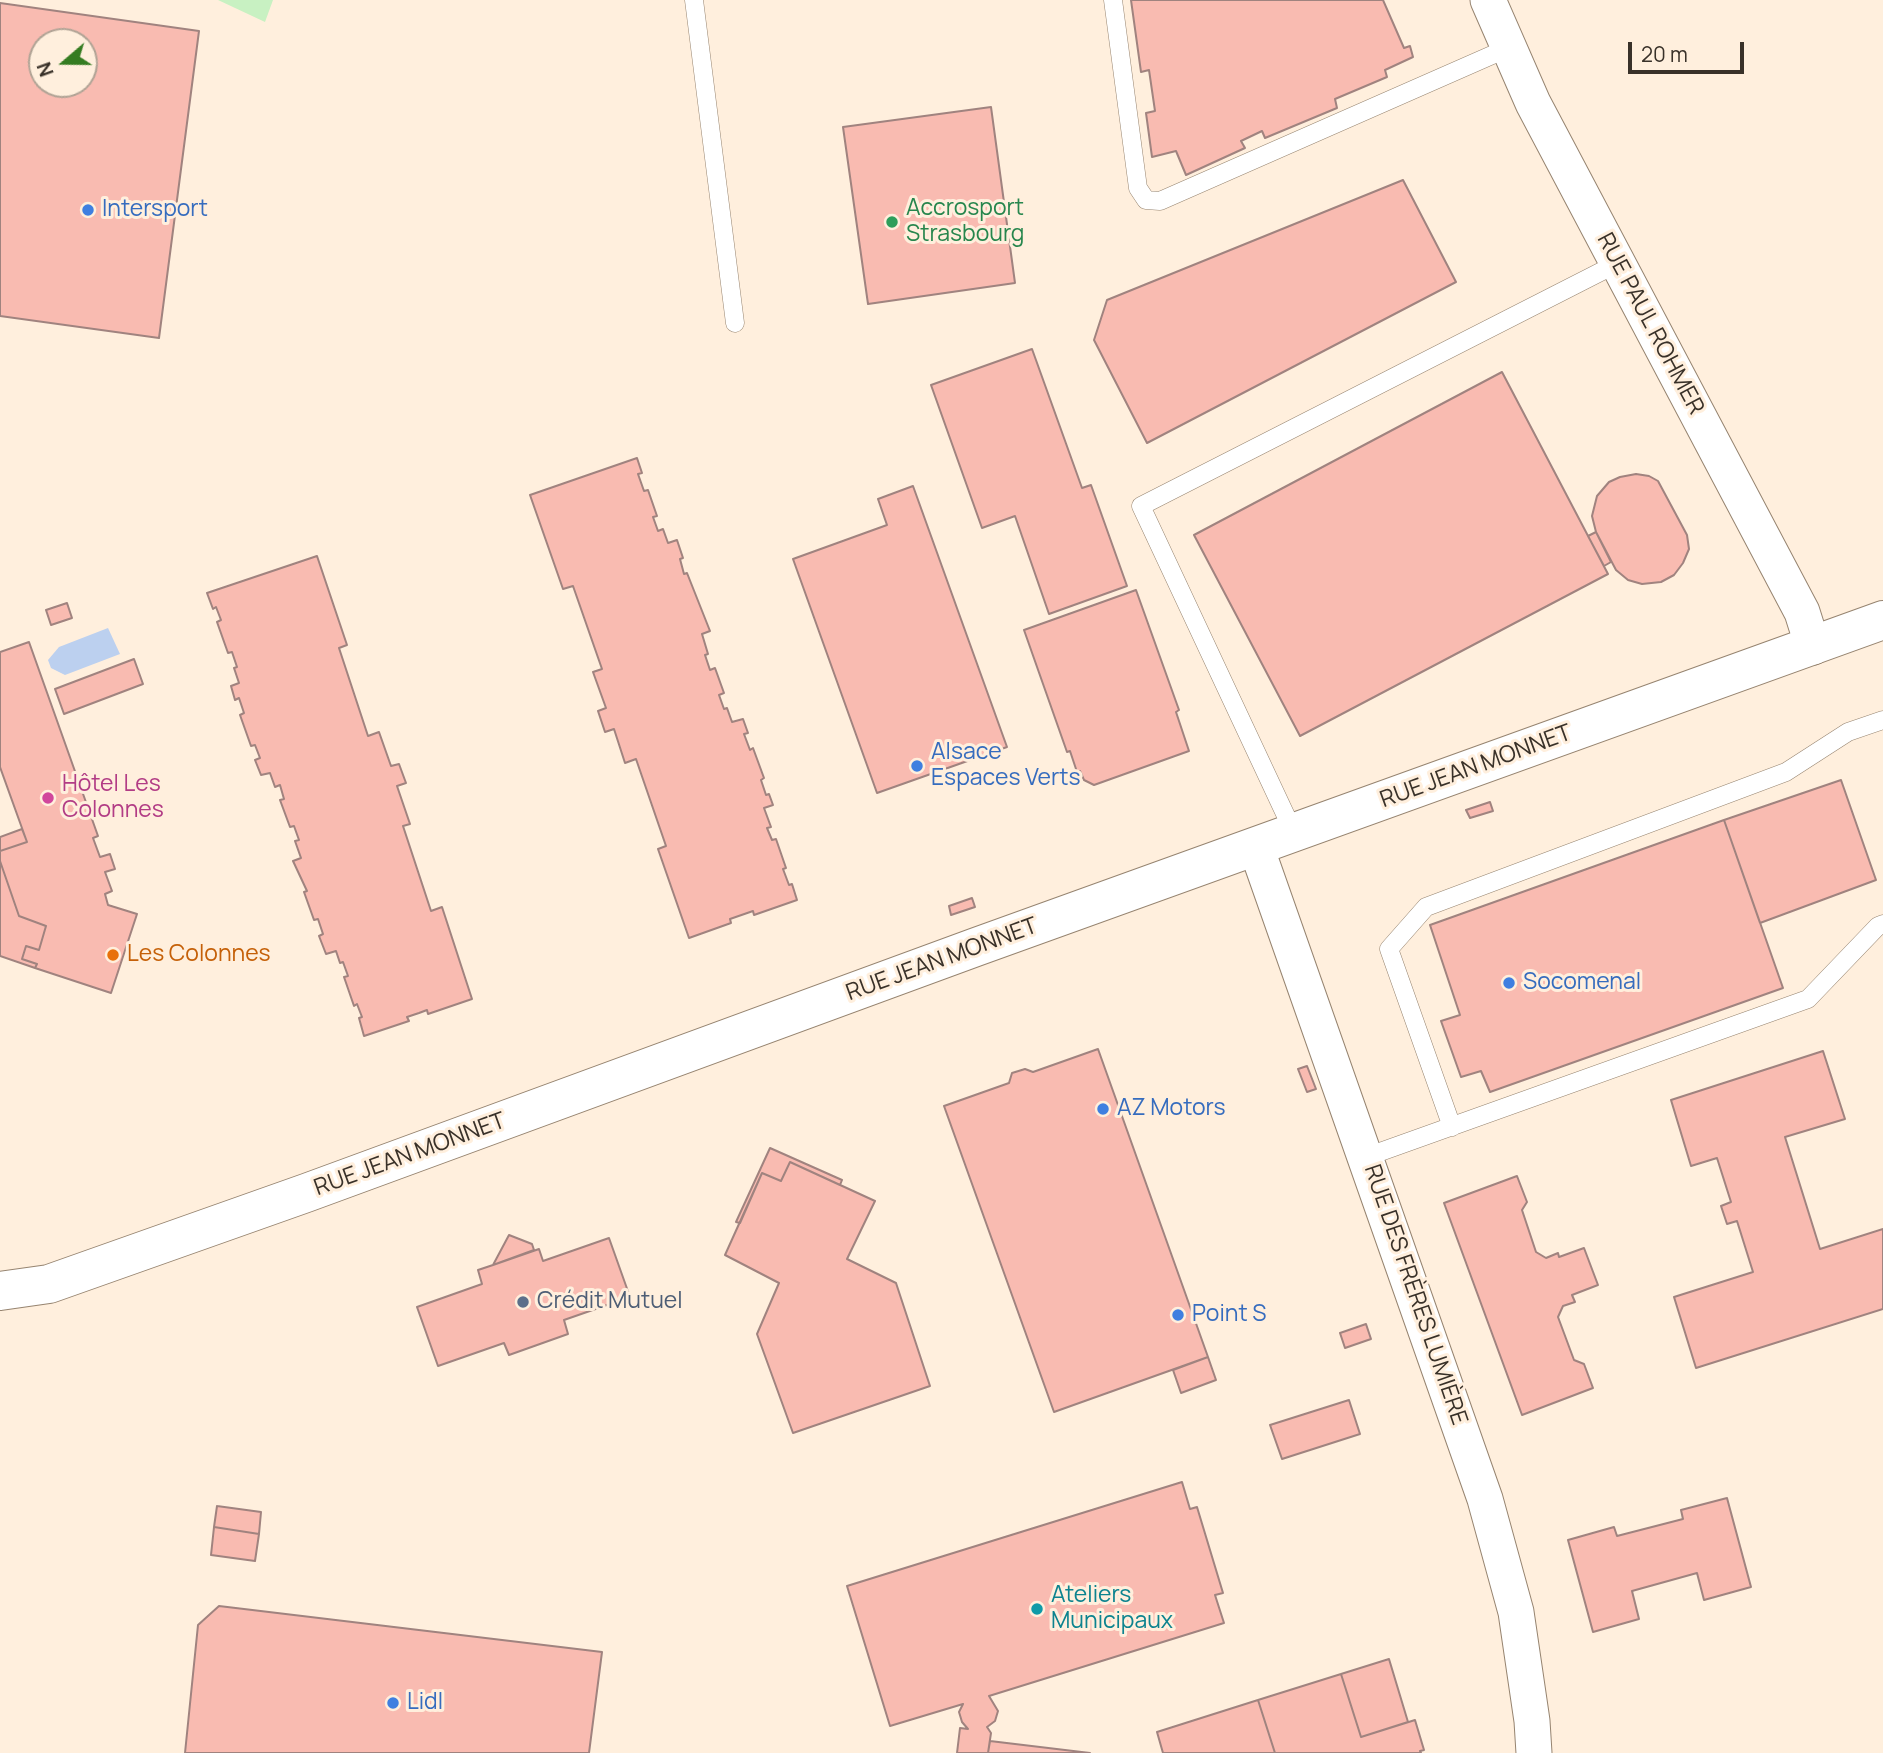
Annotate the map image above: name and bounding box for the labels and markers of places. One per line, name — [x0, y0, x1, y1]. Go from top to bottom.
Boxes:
place label: Accrosport Strasbourg — [906, 195, 1024, 249]
place label: Intersport — [102, 196, 208, 224]
marker: Intersport — [80, 202, 96, 218]
marker: Accrosport Strasbourg — [884, 214, 900, 230]
place label: Alsace Espaces Verts — [931, 739, 1081, 793]
marker: Alsace Espaces Verts — [909, 758, 925, 774]
place label: Hôtel Les Colonnes — [62, 771, 164, 825]
marker: Hôtel Les Colonnes — [40, 790, 56, 806]
place label: Les Colonnes — [127, 941, 271, 969]
marker: Les Colonnes — [105, 947, 121, 963]
place label: Socomenal — [1523, 969, 1641, 997]
marker: Socomenal — [1501, 975, 1517, 991]
place label: AZ Motors — [1117, 1095, 1225, 1123]
marker: AZ Motors — [1095, 1101, 1111, 1117]
place label: Crédit Mutuel — [537, 1288, 683, 1316]
marker: Crédit Mutuel — [515, 1294, 531, 1310]
place label: Point S — [1192, 1301, 1266, 1329]
marker: Point S — [1170, 1307, 1186, 1323]
place label: Ateliers Municipaux — [1051, 1582, 1173, 1636]
marker: Ateliers Municipaux — [1029, 1601, 1045, 1617]
place label: Lidl — [407, 1689, 443, 1717]
marker: Lidl — [385, 1695, 401, 1711]

